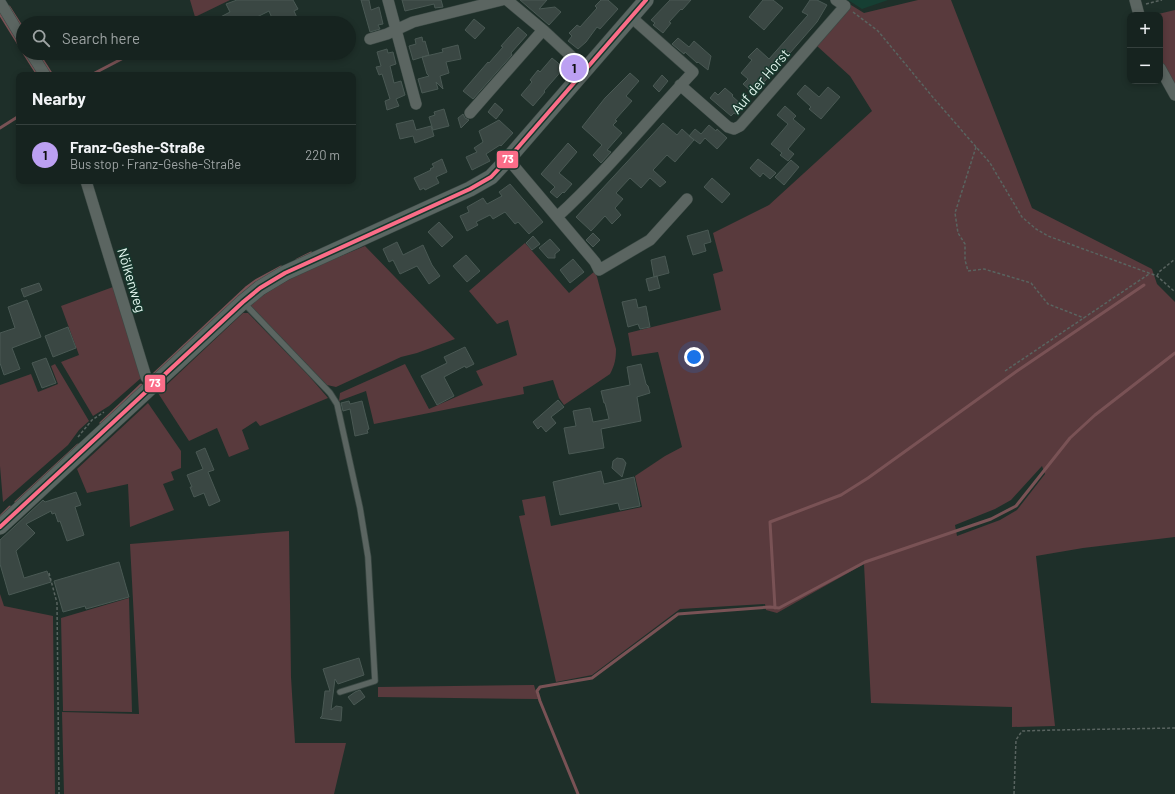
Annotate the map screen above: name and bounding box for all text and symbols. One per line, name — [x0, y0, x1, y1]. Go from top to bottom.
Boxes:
map controls — [1127, 12, 1163, 84]
button: + — [1127, 12, 1163, 48]
search box — [16, 16, 356, 60]
icon: search — [30, 27, 52, 49]
text: Search here — [62, 29, 140, 47]
street label: Auf der Horst — [727, 45, 793, 117]
button: − — [1127, 48, 1163, 84]
pin: 1 — [561, 53, 587, 83]
text: Nearby — [32, 88, 86, 108]
text: Franz-Geshe-Straße — [70, 138, 205, 156]
text: 1 — [43, 147, 47, 163]
text: 220 m — [305, 147, 340, 163]
line badge: 73 — [496, 150, 519, 169]
text: 73 — [502, 152, 514, 165]
text: Bus stop · Franz-Geshe-Straße — [70, 156, 241, 172]
street label: Nölkenweg — [114, 246, 150, 314]
your location — [684, 347, 704, 367]
line badge: 73 — [144, 374, 166, 393]
text: 73 — [149, 376, 161, 389]

